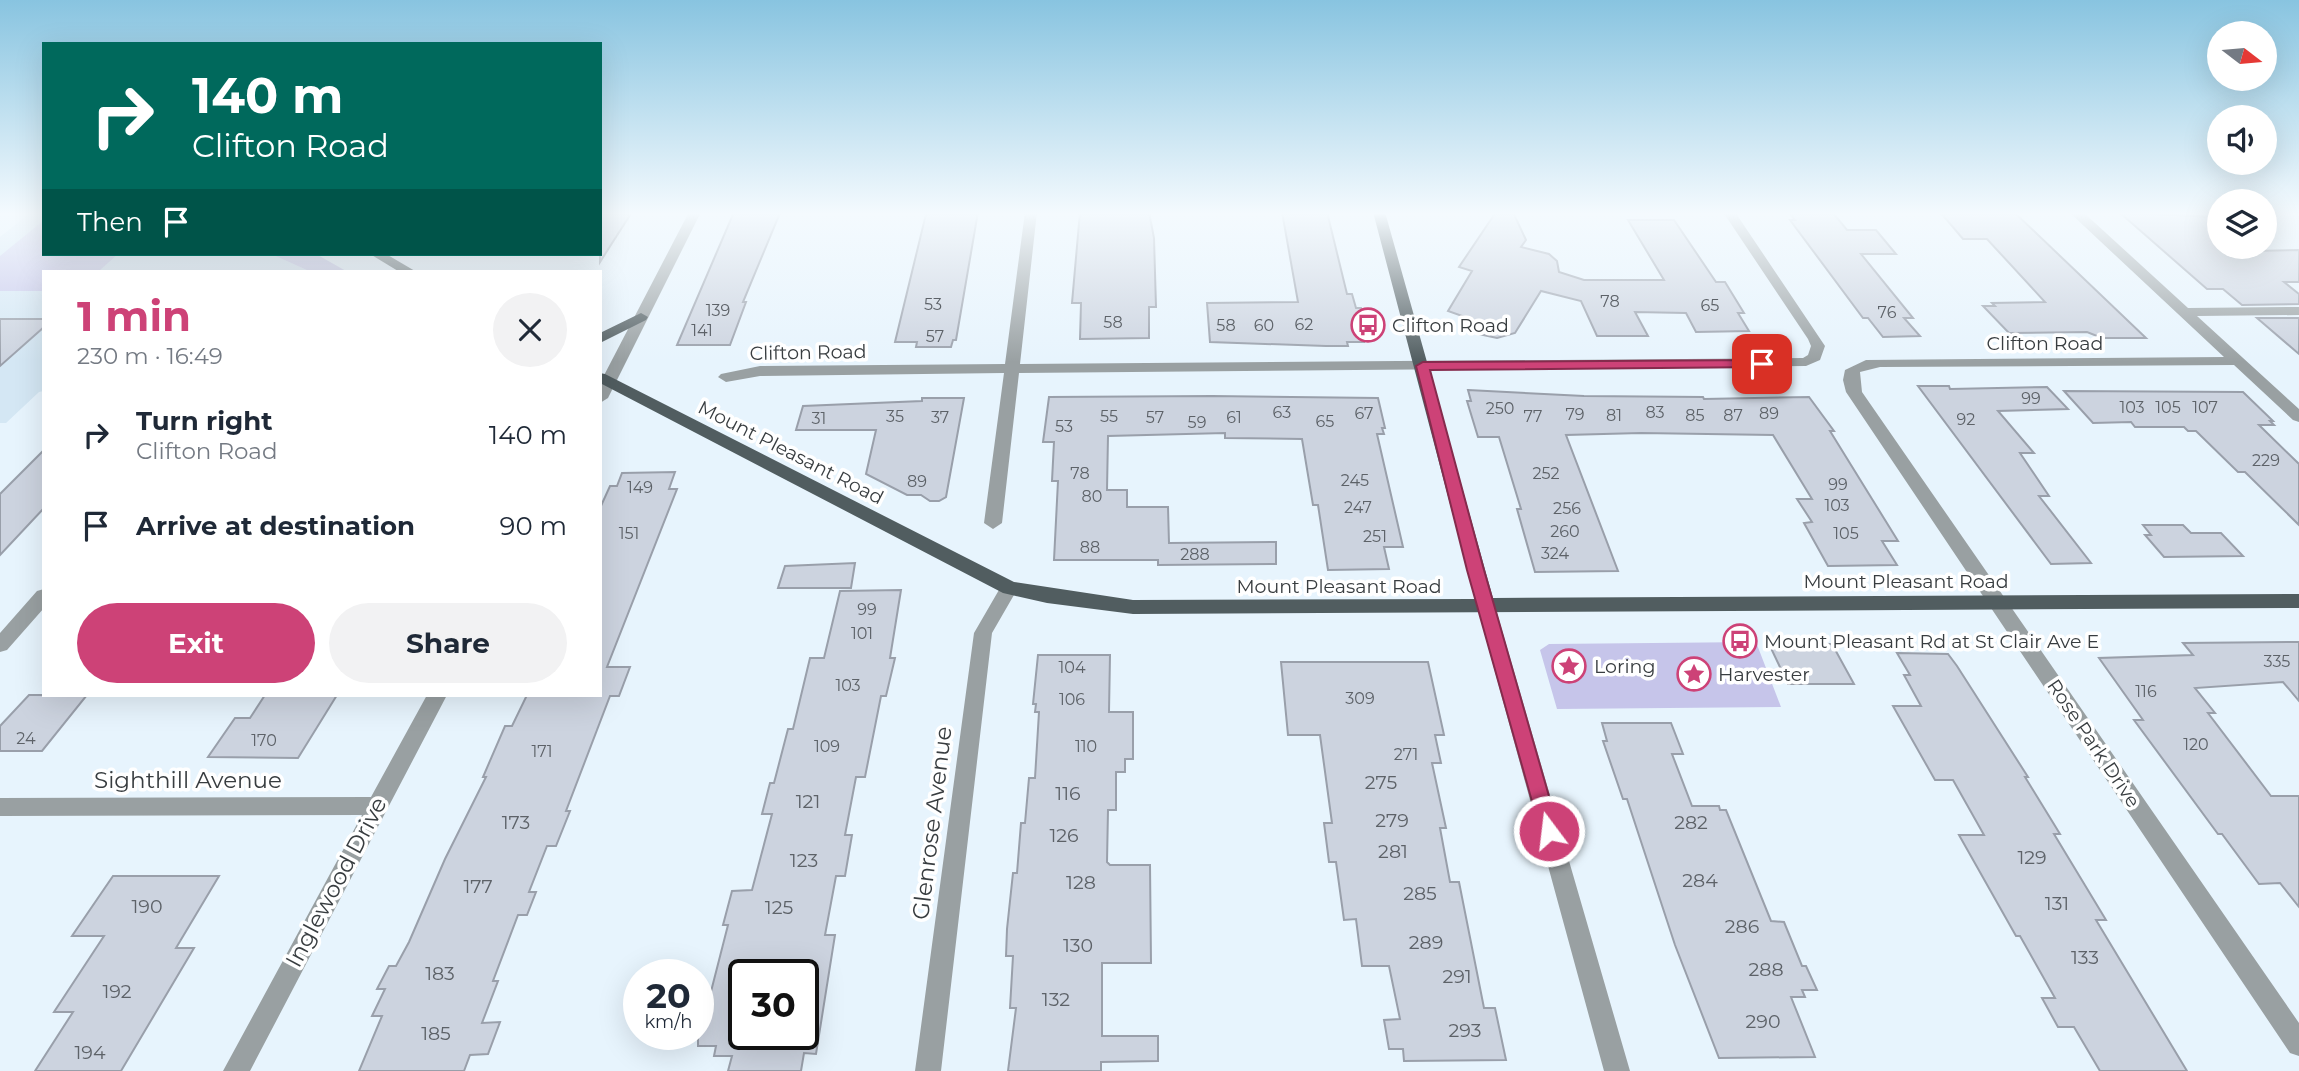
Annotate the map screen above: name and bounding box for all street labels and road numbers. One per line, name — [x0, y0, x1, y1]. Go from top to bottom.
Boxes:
street label: Clifton Road — [1987, 332, 2103, 355]
street label: Clifton Road — [749, 340, 867, 365]
street label: Mount Pleasant Road — [694, 396, 887, 509]
street label: Mount Pleasant Road — [1803, 570, 2009, 593]
street label: Mount Pleasant Road — [1236, 575, 1442, 598]
street label: Rose Park Drive — [2042, 675, 2145, 812]
street label: Glenrose Avenue — [906, 725, 958, 921]
street label: Sighthill Avenue — [94, 766, 282, 794]
street label: Inglewood Drive — [279, 792, 393, 972]

